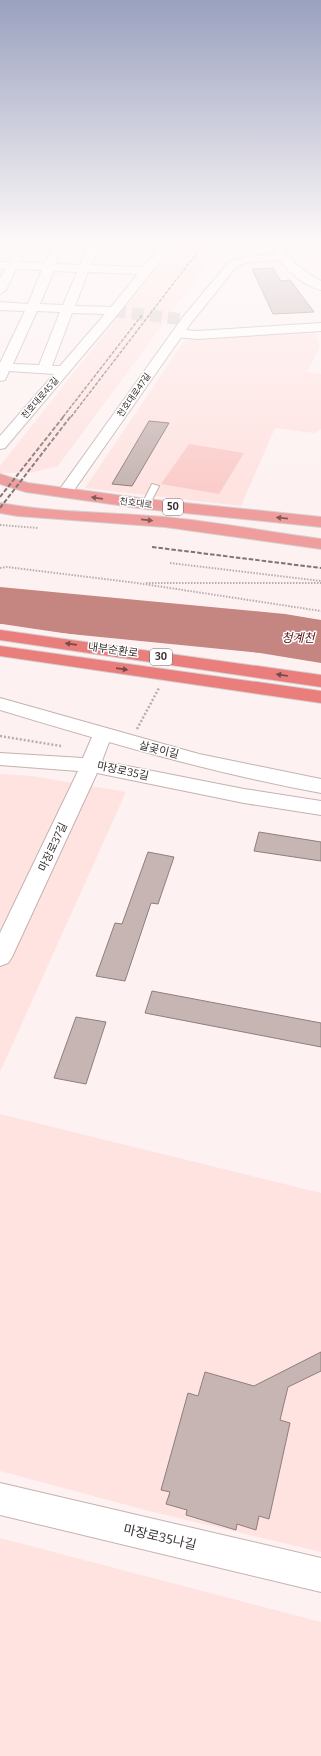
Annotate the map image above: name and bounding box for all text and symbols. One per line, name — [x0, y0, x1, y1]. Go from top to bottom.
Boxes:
street label: 천호대로47길 — [114, 371, 153, 419]
street label: 천호대로45길 — [19, 375, 61, 421]
one-way arrow — [91, 495, 103, 501]
street label: 천호대로 — [119, 495, 153, 510]
road number: 50 — [163, 499, 183, 515]
one-way arrow — [276, 515, 288, 521]
one-way arrow — [141, 517, 153, 524]
water label: 청계천 — [281, 631, 317, 645]
street label: 내부순환로 — [87, 640, 139, 660]
one-way arrow — [65, 641, 77, 647]
road number: 30 — [150, 649, 172, 665]
one-way arrow — [116, 666, 128, 672]
one-way arrow — [276, 672, 289, 678]
street label: 살곶이길 — [138, 739, 180, 761]
street label: 마장로35길 — [96, 759, 150, 783]
street label: 마장로37길 — [36, 821, 70, 873]
street label: 마장로35나길 — [122, 1521, 198, 1553]

